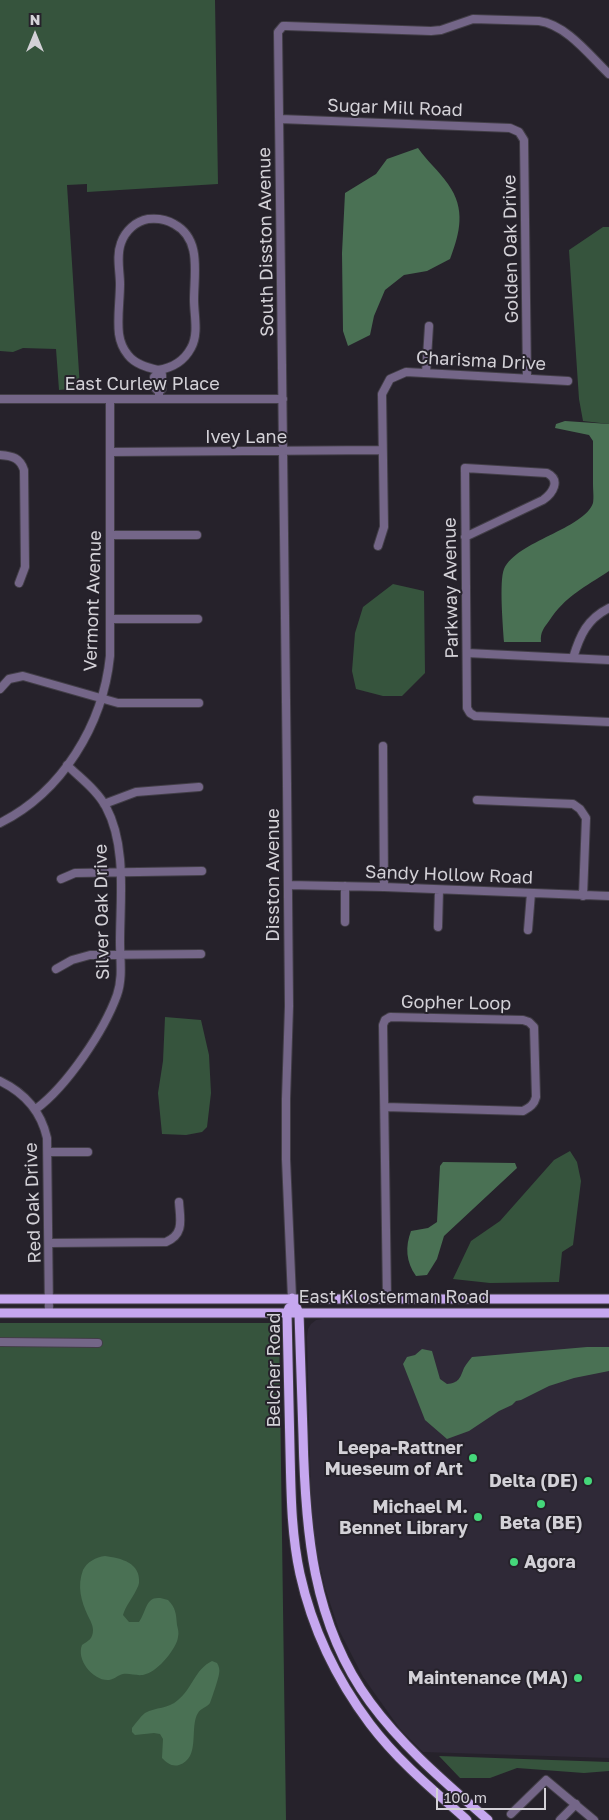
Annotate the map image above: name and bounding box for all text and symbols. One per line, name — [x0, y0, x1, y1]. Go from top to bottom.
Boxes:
north arrow — [10, 10, 60, 60]
text: N — [30, 11, 40, 28]
street label: Sugar Mill Road — [327, 95, 463, 121]
street label: South Disston Avenue — [254, 147, 278, 337]
street label: Golden Oak Drive — [499, 174, 523, 324]
street label: Charisma Drive — [415, 347, 547, 375]
street label: East Curlew Place — [64, 373, 220, 395]
street label: Ivey Lane — [205, 426, 287, 448]
street label: Parkway Avenue — [439, 517, 463, 659]
street label: Vermont Avenue — [80, 530, 106, 672]
street label: Disston Avenue — [262, 808, 284, 942]
street label: Silver Oak Drive — [90, 844, 114, 980]
street label: Sandy Hollow Road — [365, 861, 533, 889]
street label: Gopher Loop — [401, 991, 511, 1015]
street label: Red Oak Drive — [20, 1142, 46, 1264]
street label: East Klosterman Road — [299, 1286, 489, 1308]
street label: Belcher Road — [263, 1312, 285, 1428]
place label: Leepa-Rattner Mueseum of Art — [325, 1437, 463, 1480]
marker: Leepa-Rattner Mueseum of Art — [467, 1452, 479, 1464]
place label: Delta (DE) — [489, 1470, 578, 1492]
marker: Delta (DE) — [582, 1475, 594, 1487]
place label: Michael M. Bennet Library — [339, 1496, 468, 1538]
marker: Beta (BE) — [535, 1498, 547, 1510]
marker: Michael M. Bennet Library — [472, 1511, 484, 1523]
place label: Beta (BE) — [500, 1512, 582, 1534]
place label: Agora — [524, 1551, 576, 1573]
marker: Agora — [508, 1556, 520, 1568]
place label: Maintenance (MA) — [408, 1667, 568, 1689]
marker: Maintenance (MA) — [572, 1672, 584, 1684]
scale bar — [439, 1778, 549, 1810]
text: 100 m — [444, 1788, 487, 1806]

